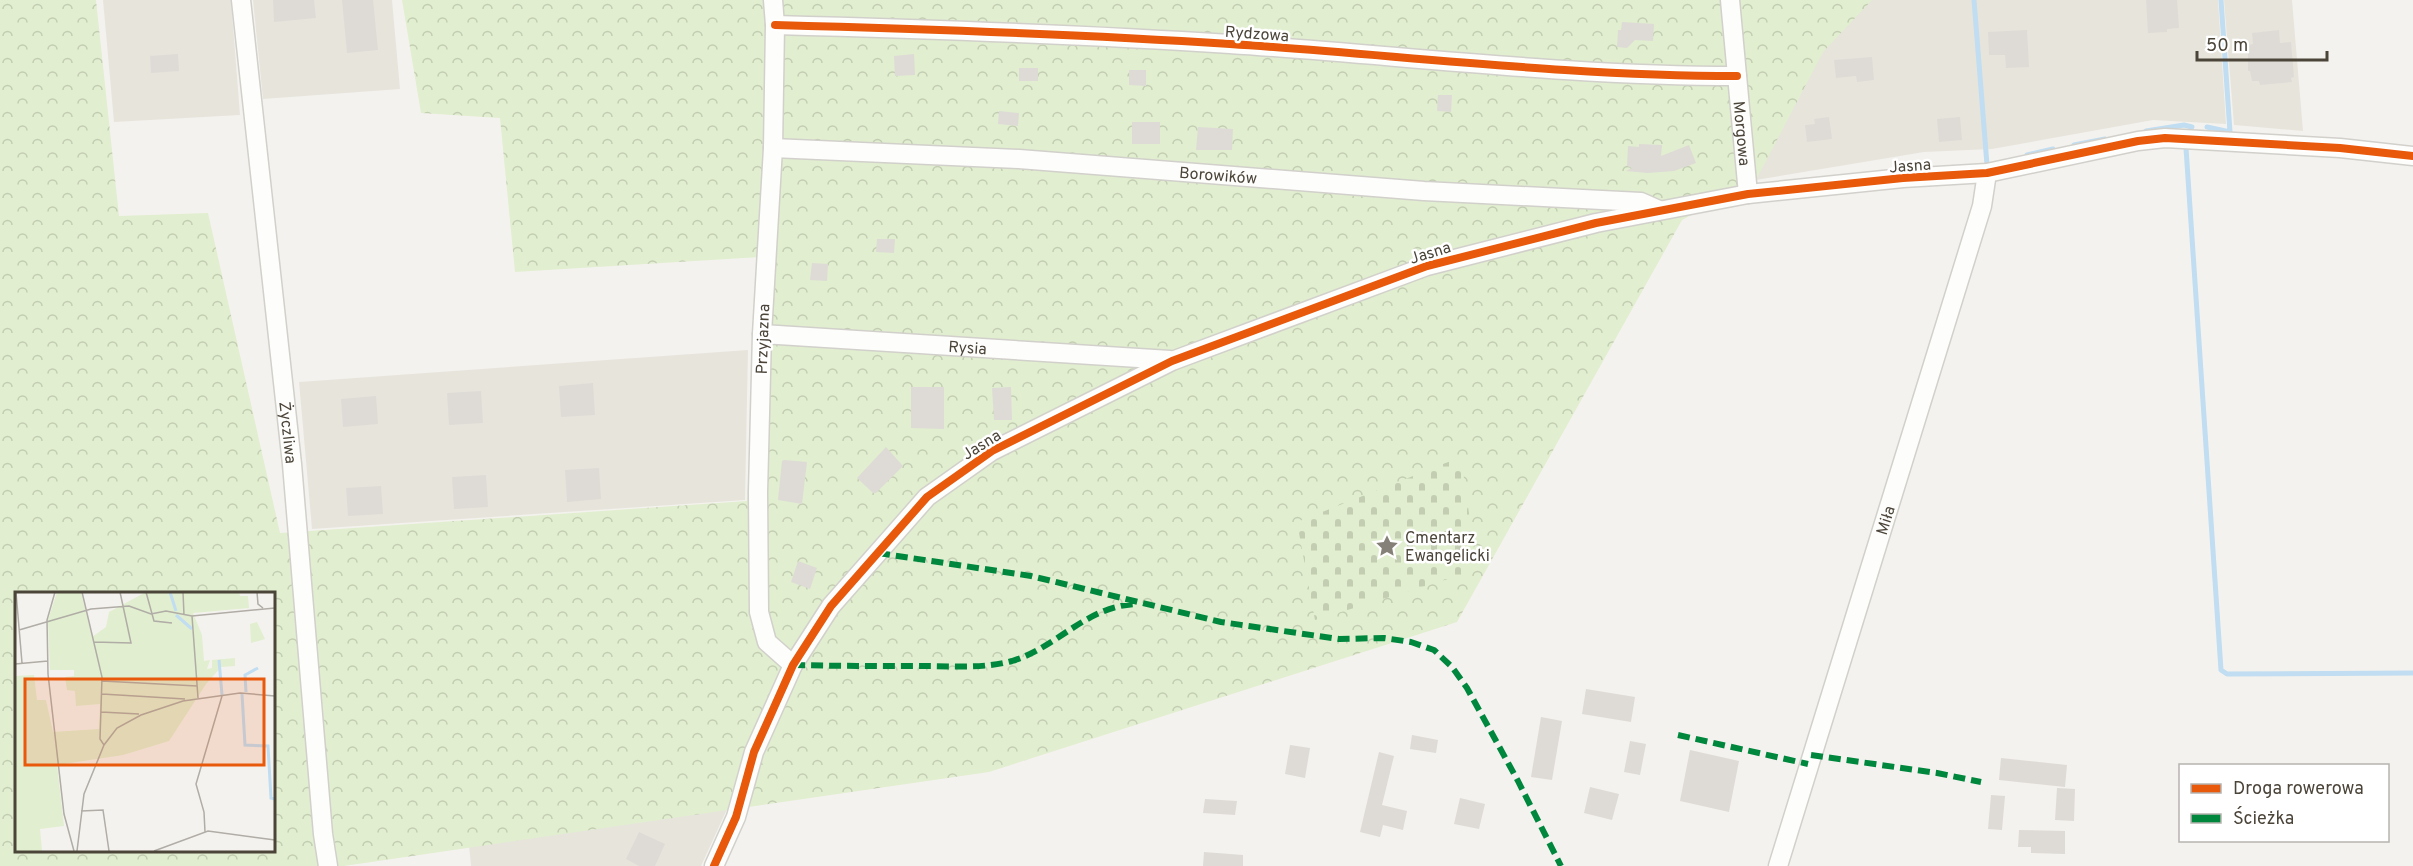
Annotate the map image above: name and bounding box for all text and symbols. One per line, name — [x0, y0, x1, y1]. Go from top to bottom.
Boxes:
street label: Rydzowa — [1224, 23, 1290, 47]
scale bar — [2197, 24, 2328, 62]
text: 50 m — [2206, 35, 2248, 58]
street label: Morgowa — [1727, 100, 1753, 167]
street label: Jasna — [1888, 156, 1932, 178]
street label: Borowików — [1178, 164, 1258, 190]
street label: Jasna — [1407, 238, 1454, 270]
street label: Przyjazna — [753, 303, 775, 375]
street label: Rysia — [948, 338, 987, 360]
street label: Życzliwa — [273, 400, 300, 465]
street label: Jasna — [959, 426, 1005, 465]
street label: Miła — [1873, 504, 1901, 538]
place label: Cmentarz Ewangelicki — [1405, 529, 1490, 567]
place icon: Cmentarz Ewangelicki — [1374, 533, 1400, 559]
inset map — [15, 592, 274, 851]
legend — [2179, 764, 2389, 842]
text: Droga rowerowa — [2233, 778, 2364, 801]
text: Ścieżka — [2233, 806, 2294, 831]

